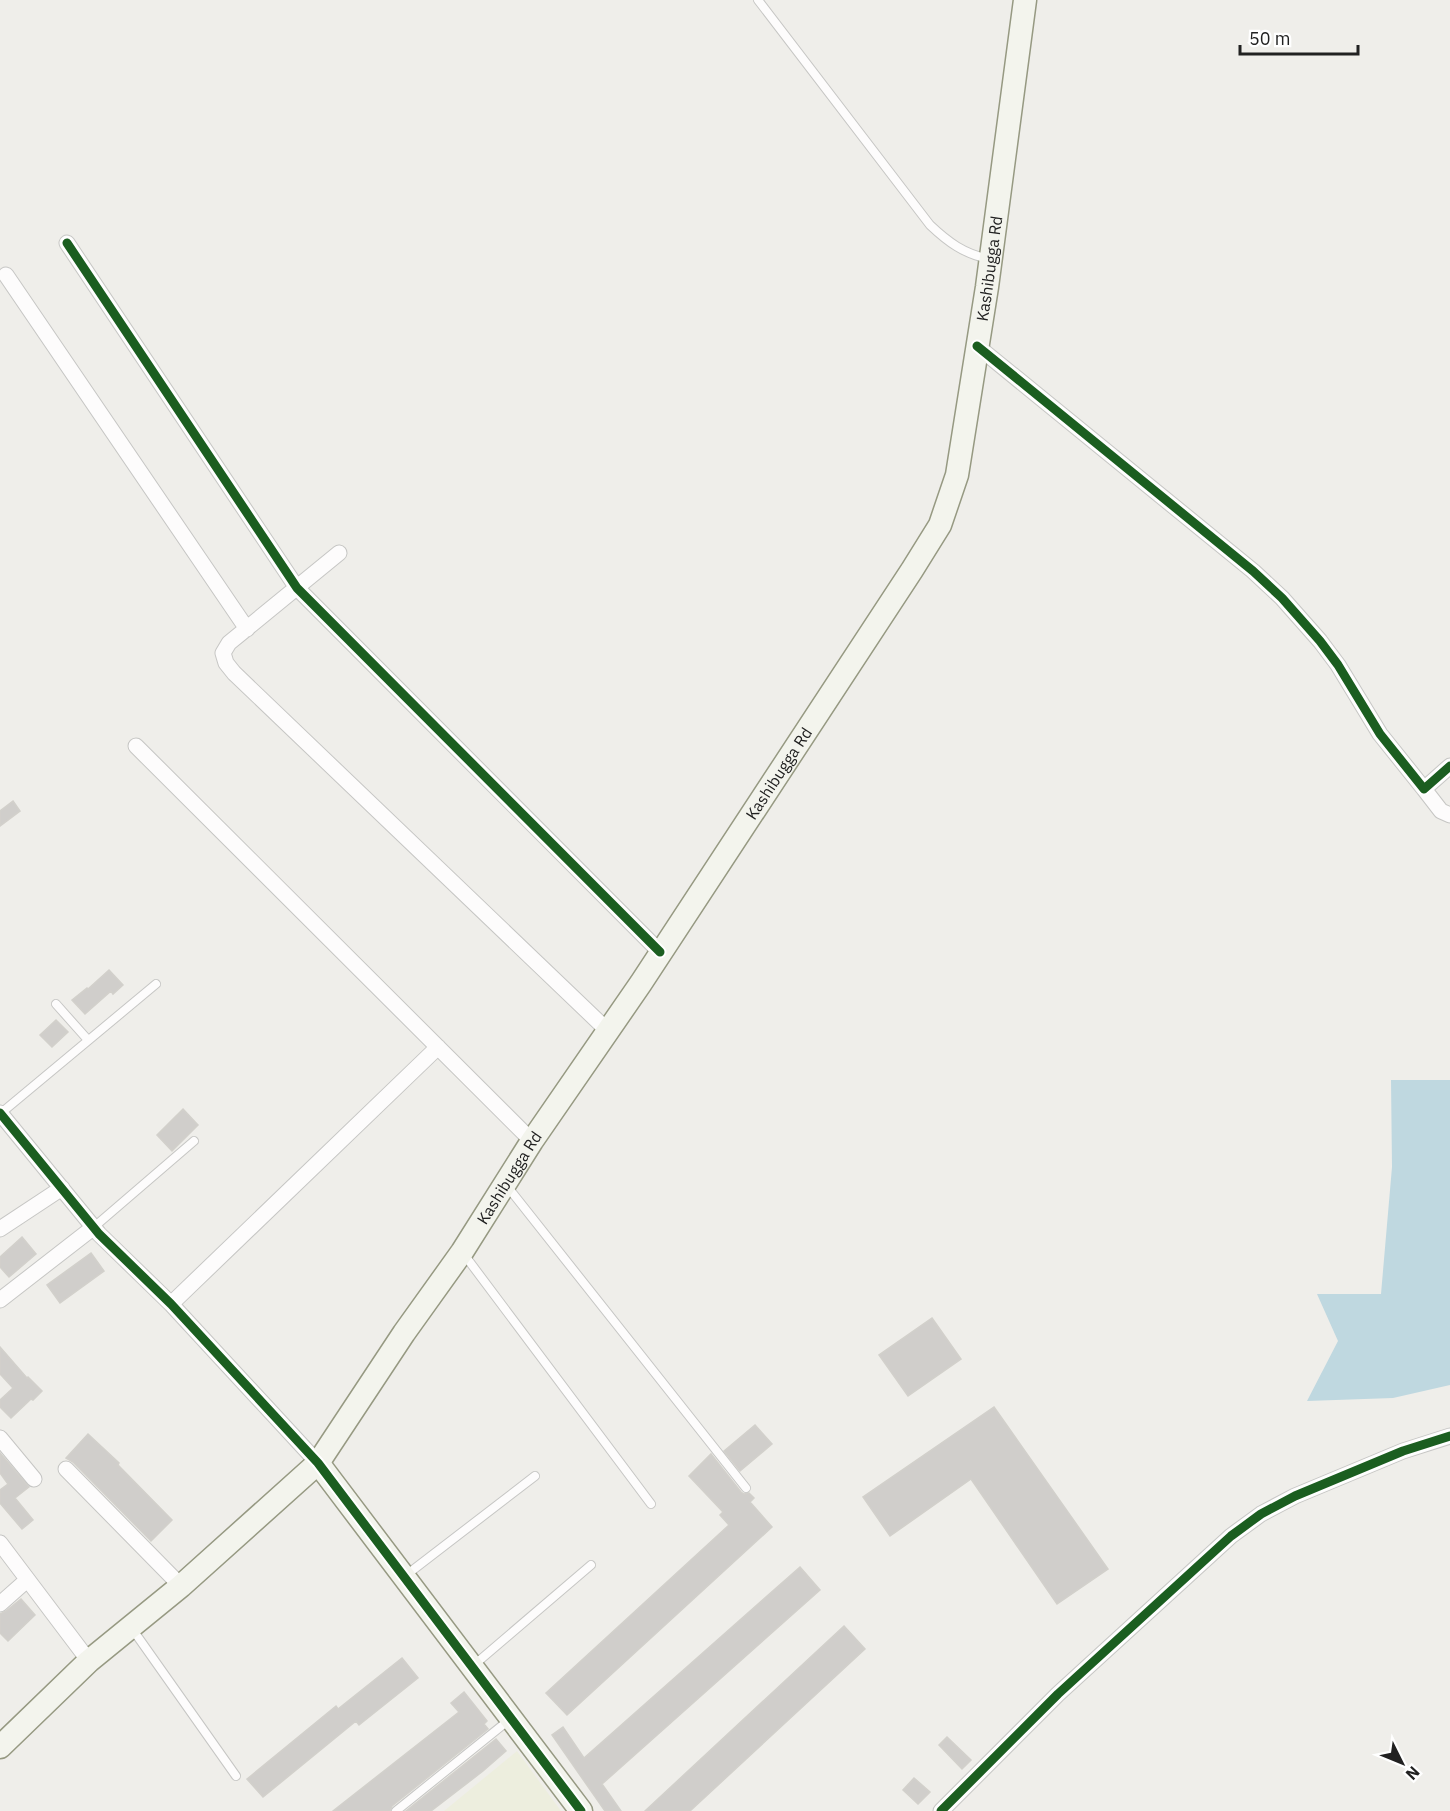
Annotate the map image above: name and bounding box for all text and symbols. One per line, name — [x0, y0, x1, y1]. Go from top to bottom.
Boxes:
scale bar — [1240, 18, 1358, 56]
text: 50 m — [1249, 27, 1291, 50]
street label: Kashibugga Rd — [972, 215, 1006, 323]
street label: Kashibugga Rd — [741, 723, 816, 823]
street label: Kashibugga Rd — [472, 1127, 546, 1228]
north arrow — [1372, 1733, 1432, 1793]
text: N — [1402, 1762, 1424, 1784]

